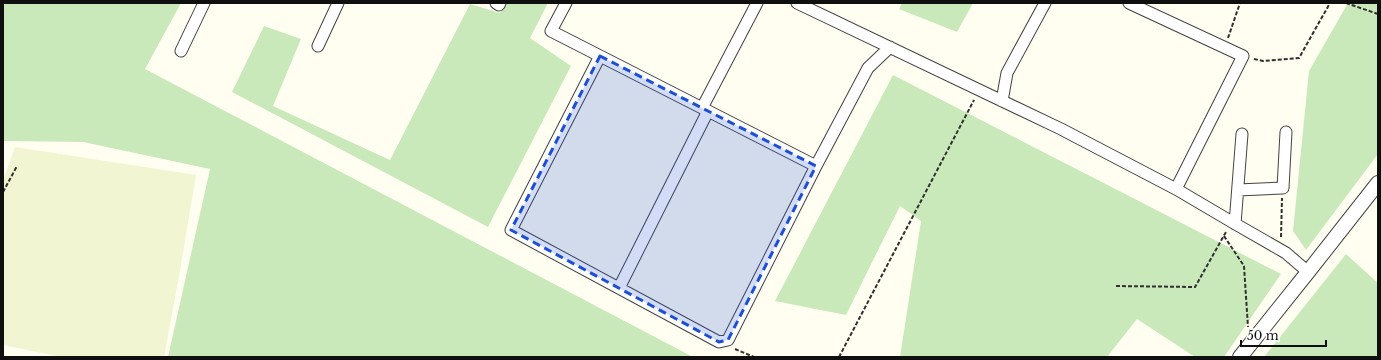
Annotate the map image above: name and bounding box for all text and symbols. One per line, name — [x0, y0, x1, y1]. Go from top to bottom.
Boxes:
scale bar — [1241, 322, 1326, 348]
text: 50 m — [1247, 328, 1279, 343]

